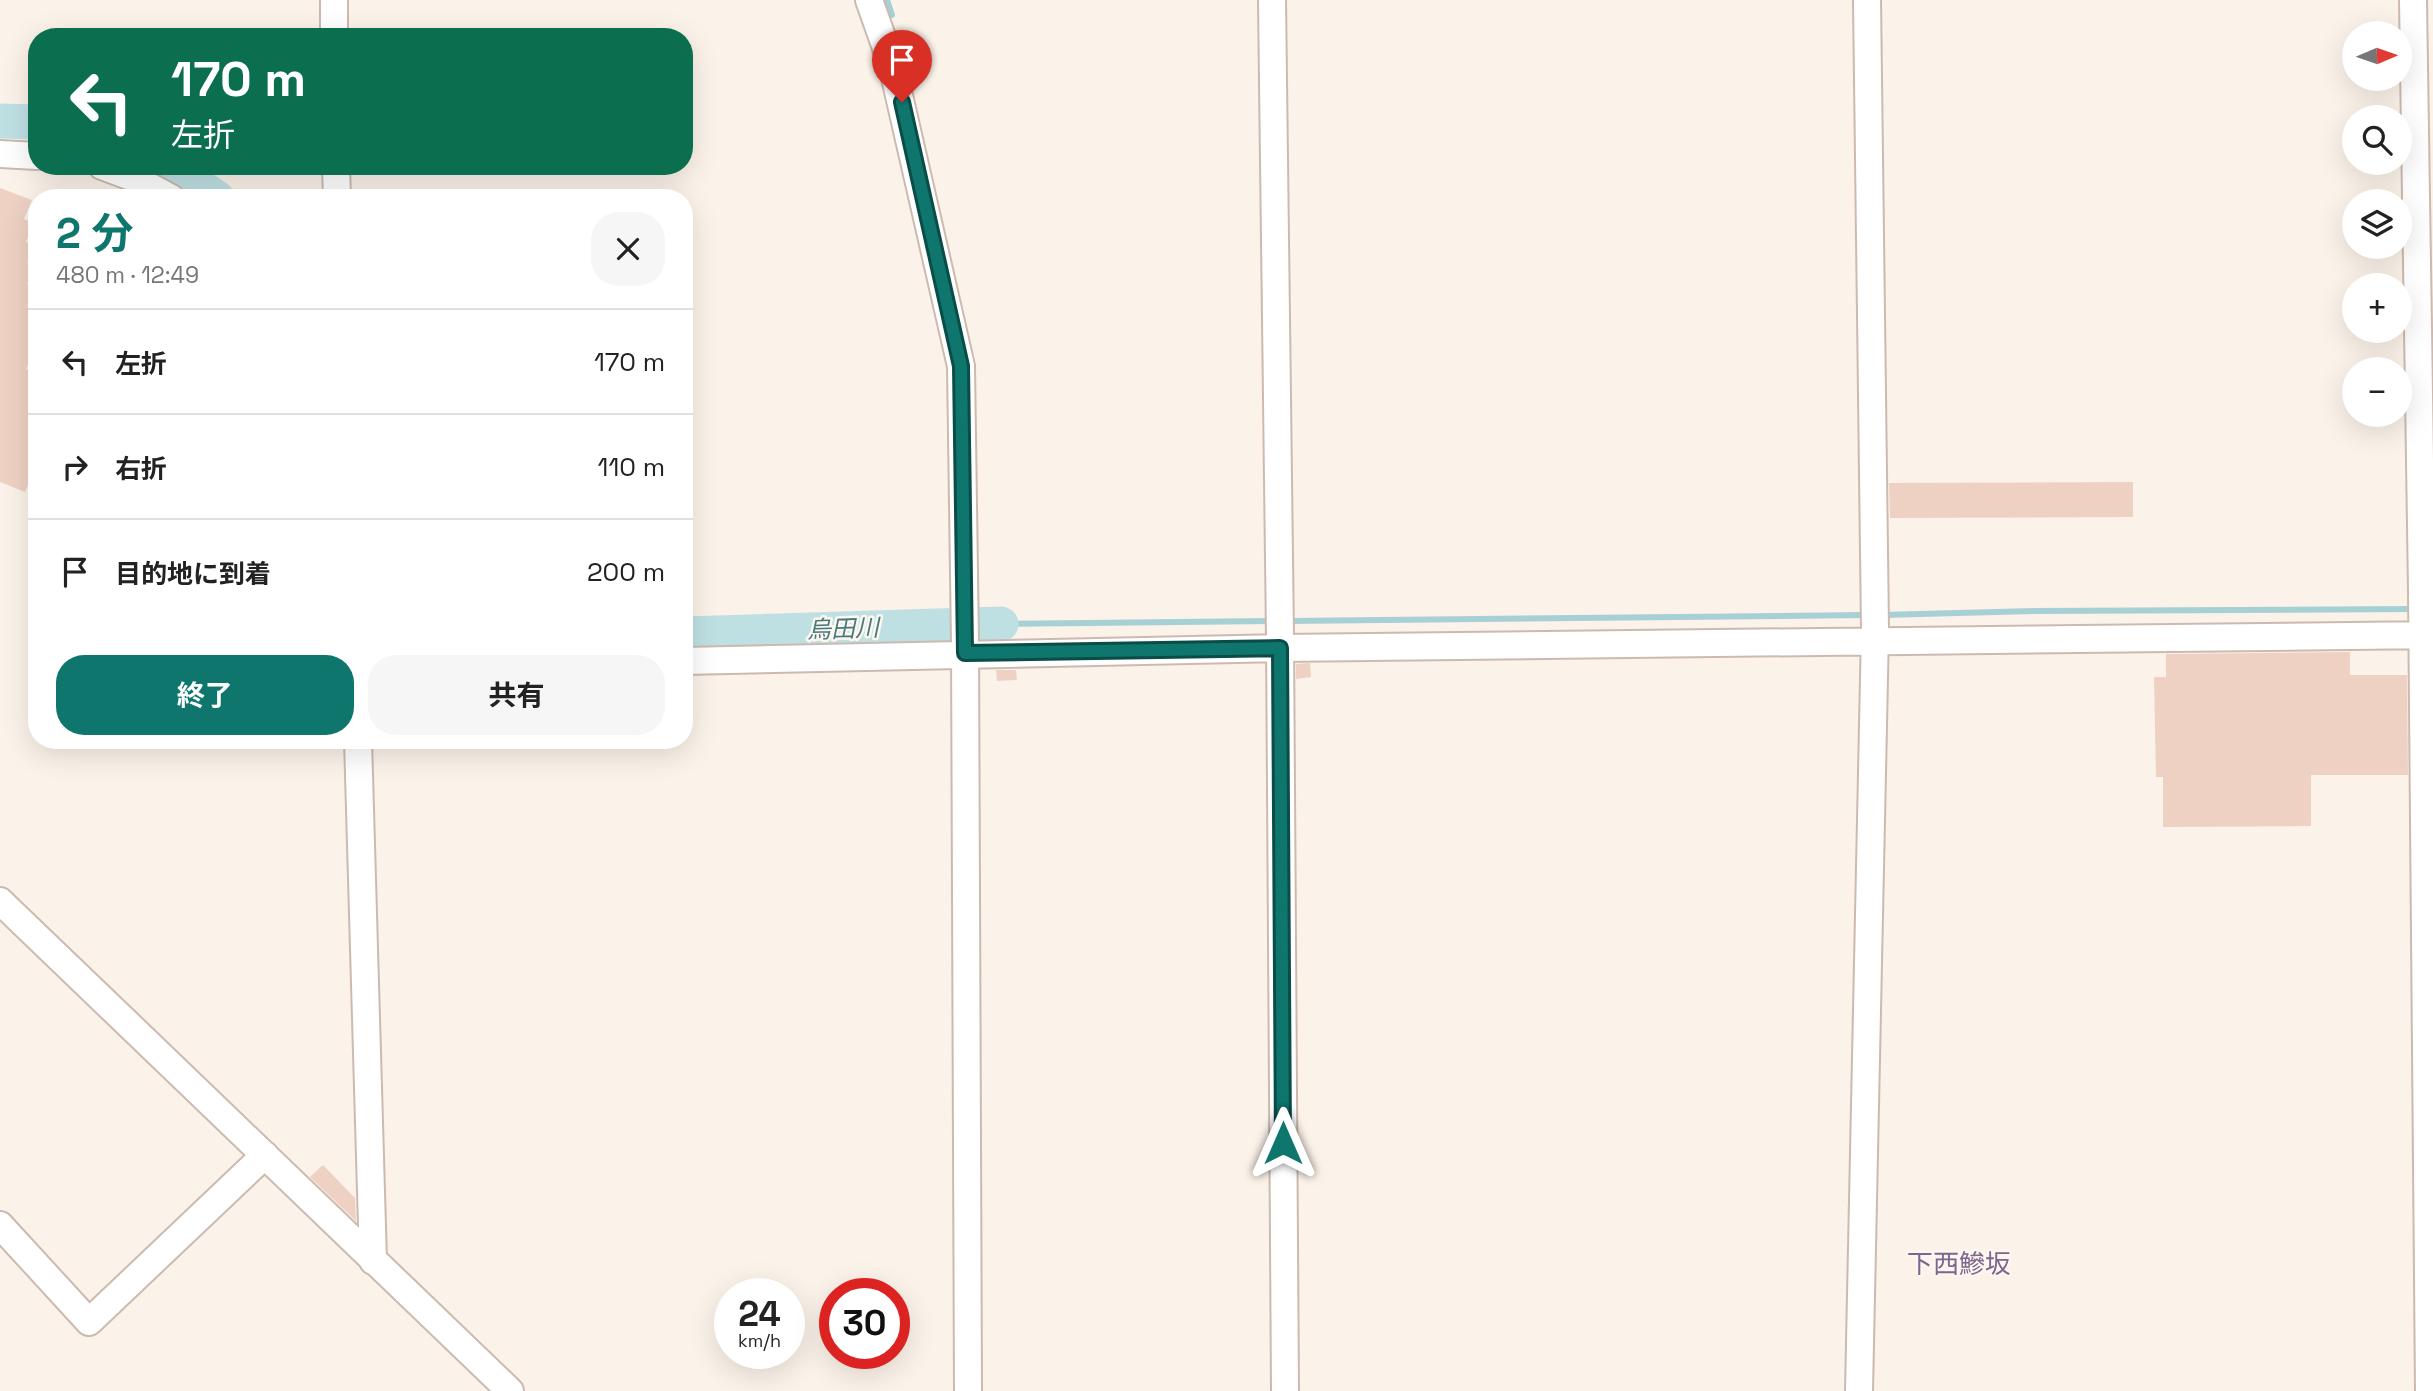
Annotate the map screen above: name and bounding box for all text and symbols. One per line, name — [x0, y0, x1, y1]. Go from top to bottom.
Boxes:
north arrow — [2342, 21, 2412, 91]
map controls — [2342, 21, 2412, 427]
pin — [872, 30, 932, 102]
icon: arrive — [883, 41, 921, 79]
text: 170 m — [171, 48, 306, 110]
icon: left — [56, 56, 147, 147]
button: search — [2342, 105, 2412, 175]
text: 左折 — [171, 115, 235, 155]
button: layers — [2342, 189, 2412, 259]
text: 2 分 — [56, 207, 134, 260]
button: close — [591, 212, 665, 286]
text: 480 m · 12:49 — [56, 260, 199, 290]
button: + — [2342, 273, 2412, 343]
icon: left — [56, 343, 94, 381]
text: 170 m — [594, 345, 665, 379]
text: 左折 — [115, 347, 167, 381]
button: − — [2342, 357, 2412, 427]
icon: right — [56, 448, 94, 486]
text: 110 m — [598, 450, 665, 484]
text: 右折 — [115, 452, 167, 486]
icon: arrive — [56, 553, 94, 591]
text: 200 m — [587, 555, 665, 589]
text: 目的地に到着 — [115, 557, 271, 591]
water label: 烏田川 — [806, 612, 882, 645]
button: 終了 — [56, 655, 354, 735]
button: 共有 — [368, 655, 665, 735]
position arrow — [1246, 1106, 1320, 1180]
district label: 下西鰺坂 — [1907, 1247, 2011, 1281]
speed limit sign: 30 — [819, 1278, 910, 1369]
text: 24 — [738, 1292, 781, 1336]
text: km/h — [738, 1329, 781, 1352]

